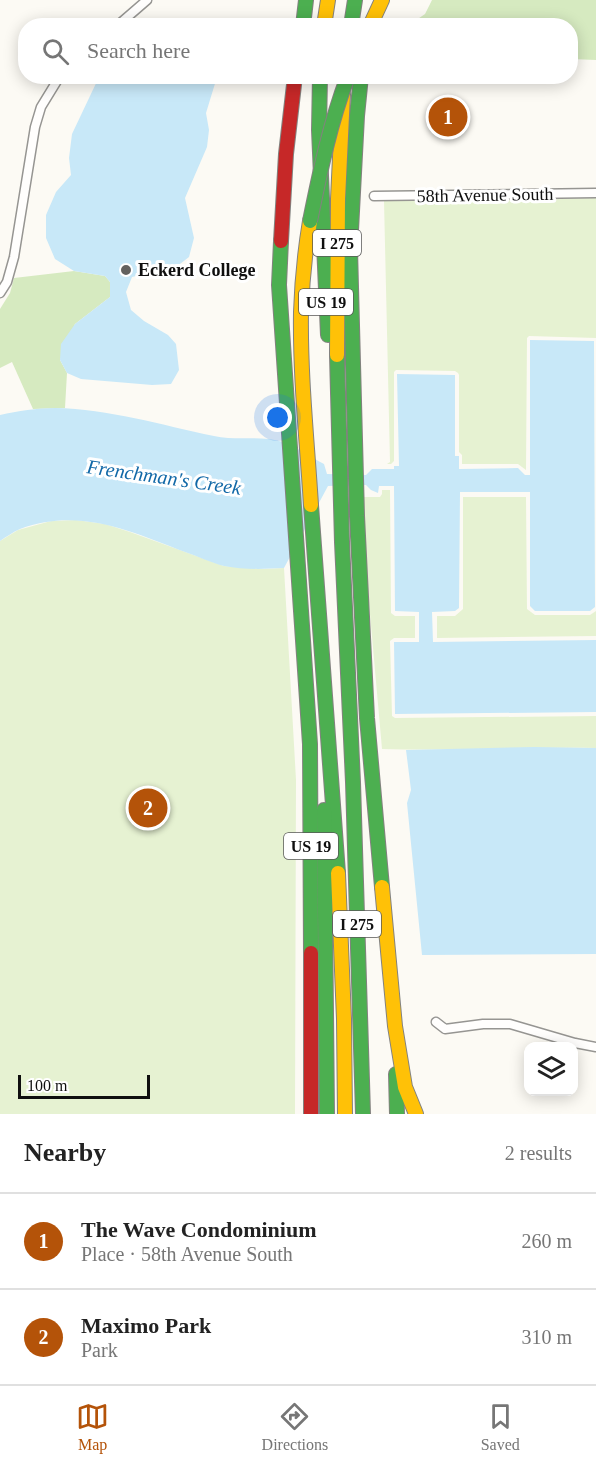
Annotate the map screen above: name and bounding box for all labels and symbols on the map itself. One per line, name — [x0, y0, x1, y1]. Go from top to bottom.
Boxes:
pin: 1 — [428, 94, 468, 140]
street label: 58th Avenue South — [416, 184, 554, 206]
road number: I 275 — [313, 230, 361, 256]
place label: Eckerd College — [138, 260, 255, 280]
marker: Eckerd College — [119, 263, 133, 277]
road number: US 19 — [299, 289, 353, 315]
your location — [263, 403, 292, 432]
water label: Frenchman's Creek — [84, 455, 244, 499]
pin: 2 — [128, 786, 168, 830]
road number: US 19 — [284, 833, 338, 859]
road number: I 275 — [333, 911, 381, 937]
scale bar — [18, 1072, 150, 1100]

